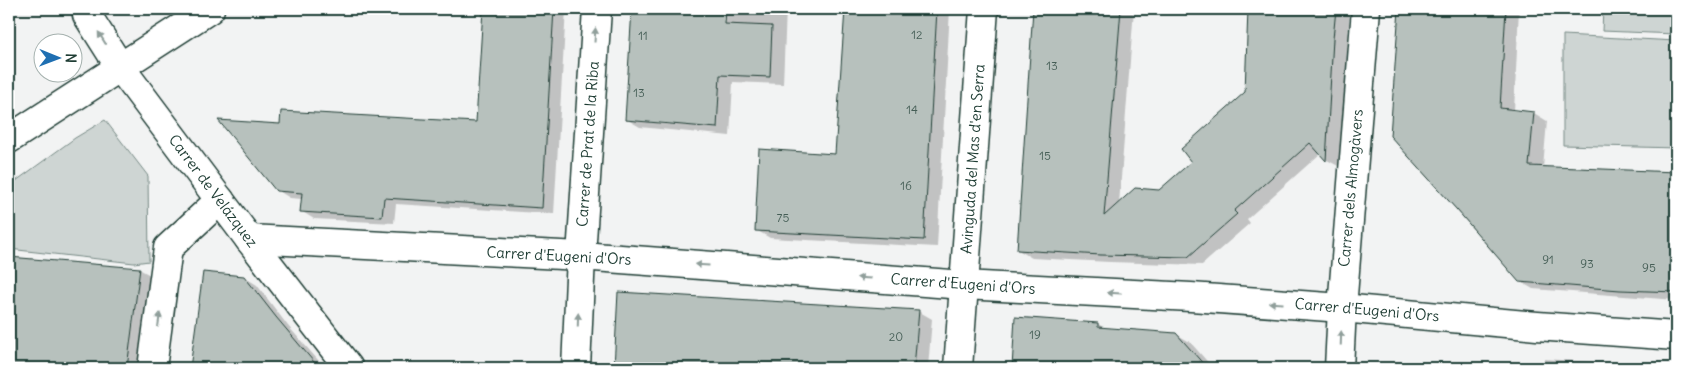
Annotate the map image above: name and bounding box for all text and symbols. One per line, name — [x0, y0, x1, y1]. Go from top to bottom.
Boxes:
one-way arrow — [591, 27, 599, 43]
house number: 12 — [911, 27, 923, 42]
house number: 11 — [638, 28, 648, 43]
north arrow — [32, 32, 82, 82]
one-way arrow — [97, 32, 107, 45]
text: N — [62, 53, 80, 63]
house number: 13 — [1046, 58, 1058, 73]
street label: Carrer de Prat de la Riba — [572, 60, 603, 227]
street label: Avinguda del Mas d'en Serra — [956, 63, 989, 255]
house number: 13 — [633, 85, 645, 100]
house number: 14 — [906, 102, 918, 117]
street label: Carrer dels Almogàvers — [1334, 108, 1367, 268]
street label: Carrer de Velázquez — [165, 131, 262, 251]
house number: 15 — [1039, 148, 1051, 163]
house number: 16 — [900, 178, 912, 193]
house number: 75 — [777, 210, 789, 225]
street label: Carrer d'Eugeni d'Ors — [486, 242, 632, 269]
house number: 91 — [1542, 252, 1554, 267]
house number: 93 — [1580, 256, 1594, 271]
house number: 95 — [1642, 260, 1656, 275]
one-way arrow — [694, 261, 710, 269]
street label: Carrer d'Eugeni d'Ors — [890, 269, 1036, 298]
one-way arrow — [856, 273, 872, 281]
one-way arrow — [1105, 289, 1121, 297]
street label: Carrer d'Eugeni d'Ors — [1294, 294, 1440, 325]
one-way arrow — [1267, 299, 1283, 307]
one-way arrow — [575, 311, 583, 327]
one-way arrow — [155, 312, 163, 328]
house number: 19 — [1029, 327, 1041, 342]
house number: 20 — [889, 329, 903, 344]
one-way arrow — [1337, 330, 1345, 346]

